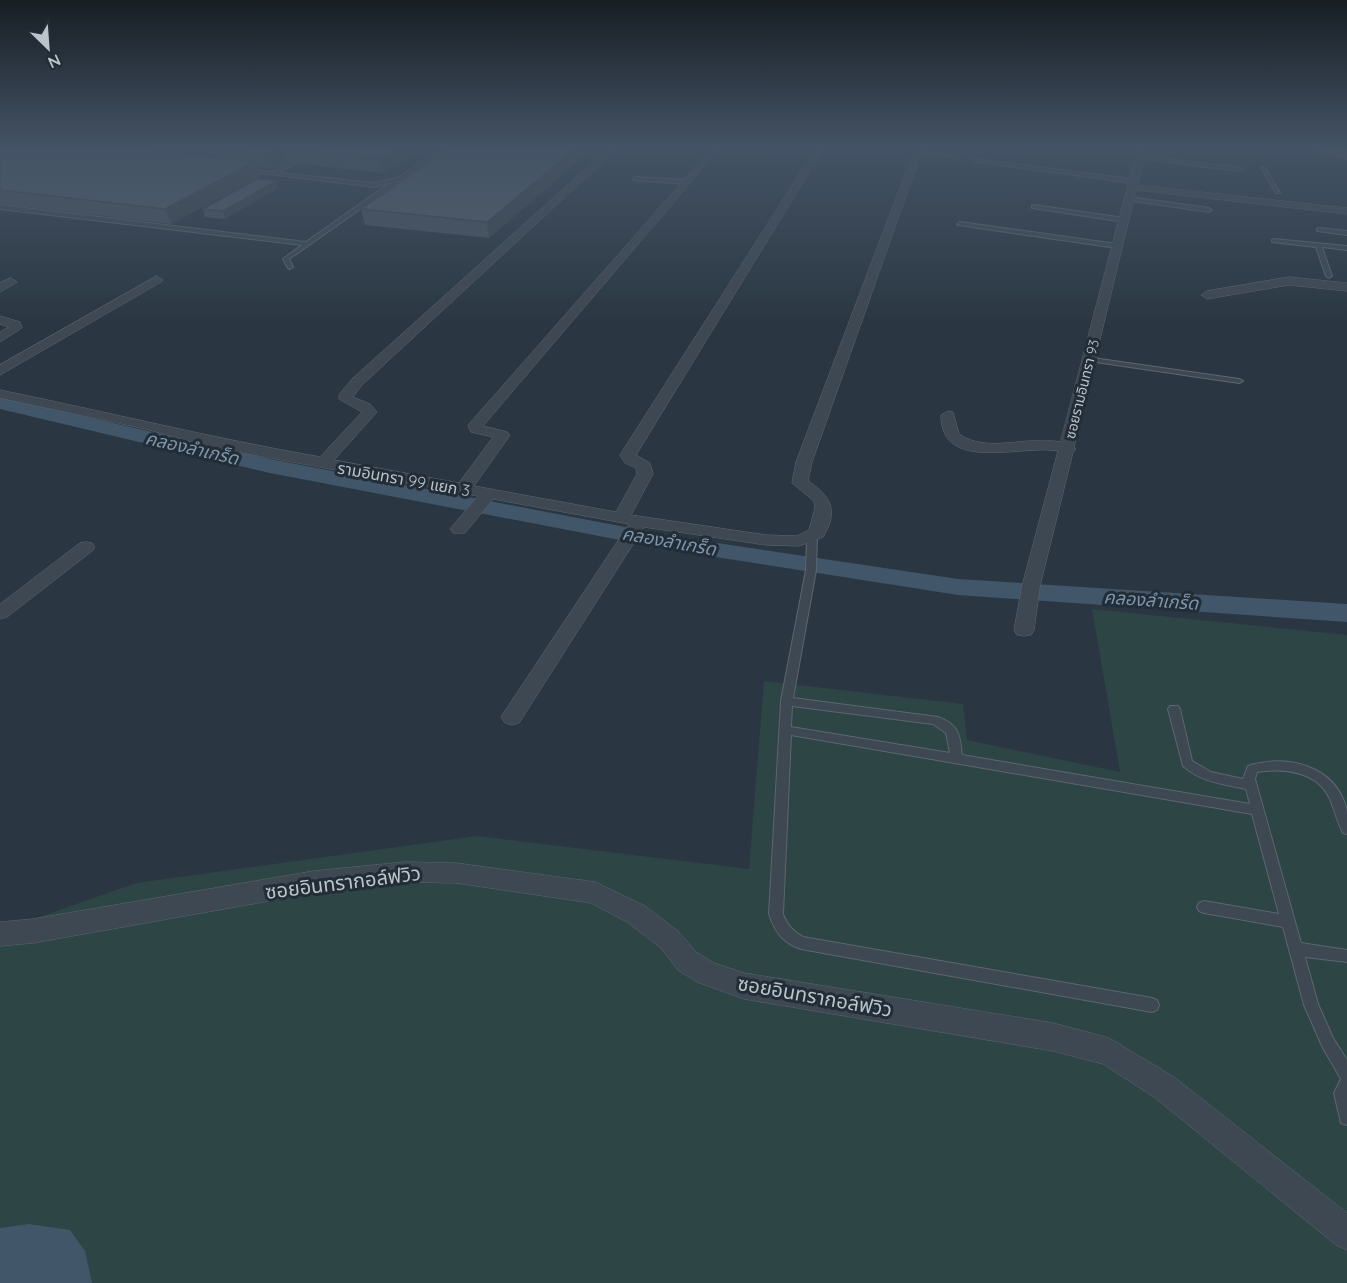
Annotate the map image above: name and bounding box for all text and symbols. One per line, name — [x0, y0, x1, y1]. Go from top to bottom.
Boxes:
north arrow — [18, 18, 78, 78]
text: N — [45, 50, 64, 73]
street label: ซอยรามอินทรา 93 — [1061, 337, 1103, 441]
water label: คลองลำเกร็ด — [143, 426, 242, 470]
street label: รามอินทรา 99 แยก 3 — [336, 457, 472, 501]
water label: คลองลำเกร็ด — [620, 521, 719, 561]
water label: คลองลำเกร็ด — [1103, 585, 1200, 615]
street label: ซอยอินทรากอล์ฟวิว — [264, 860, 422, 904]
street label: ซอยอินทรากอล์ฟวิว — [736, 970, 894, 1022]

